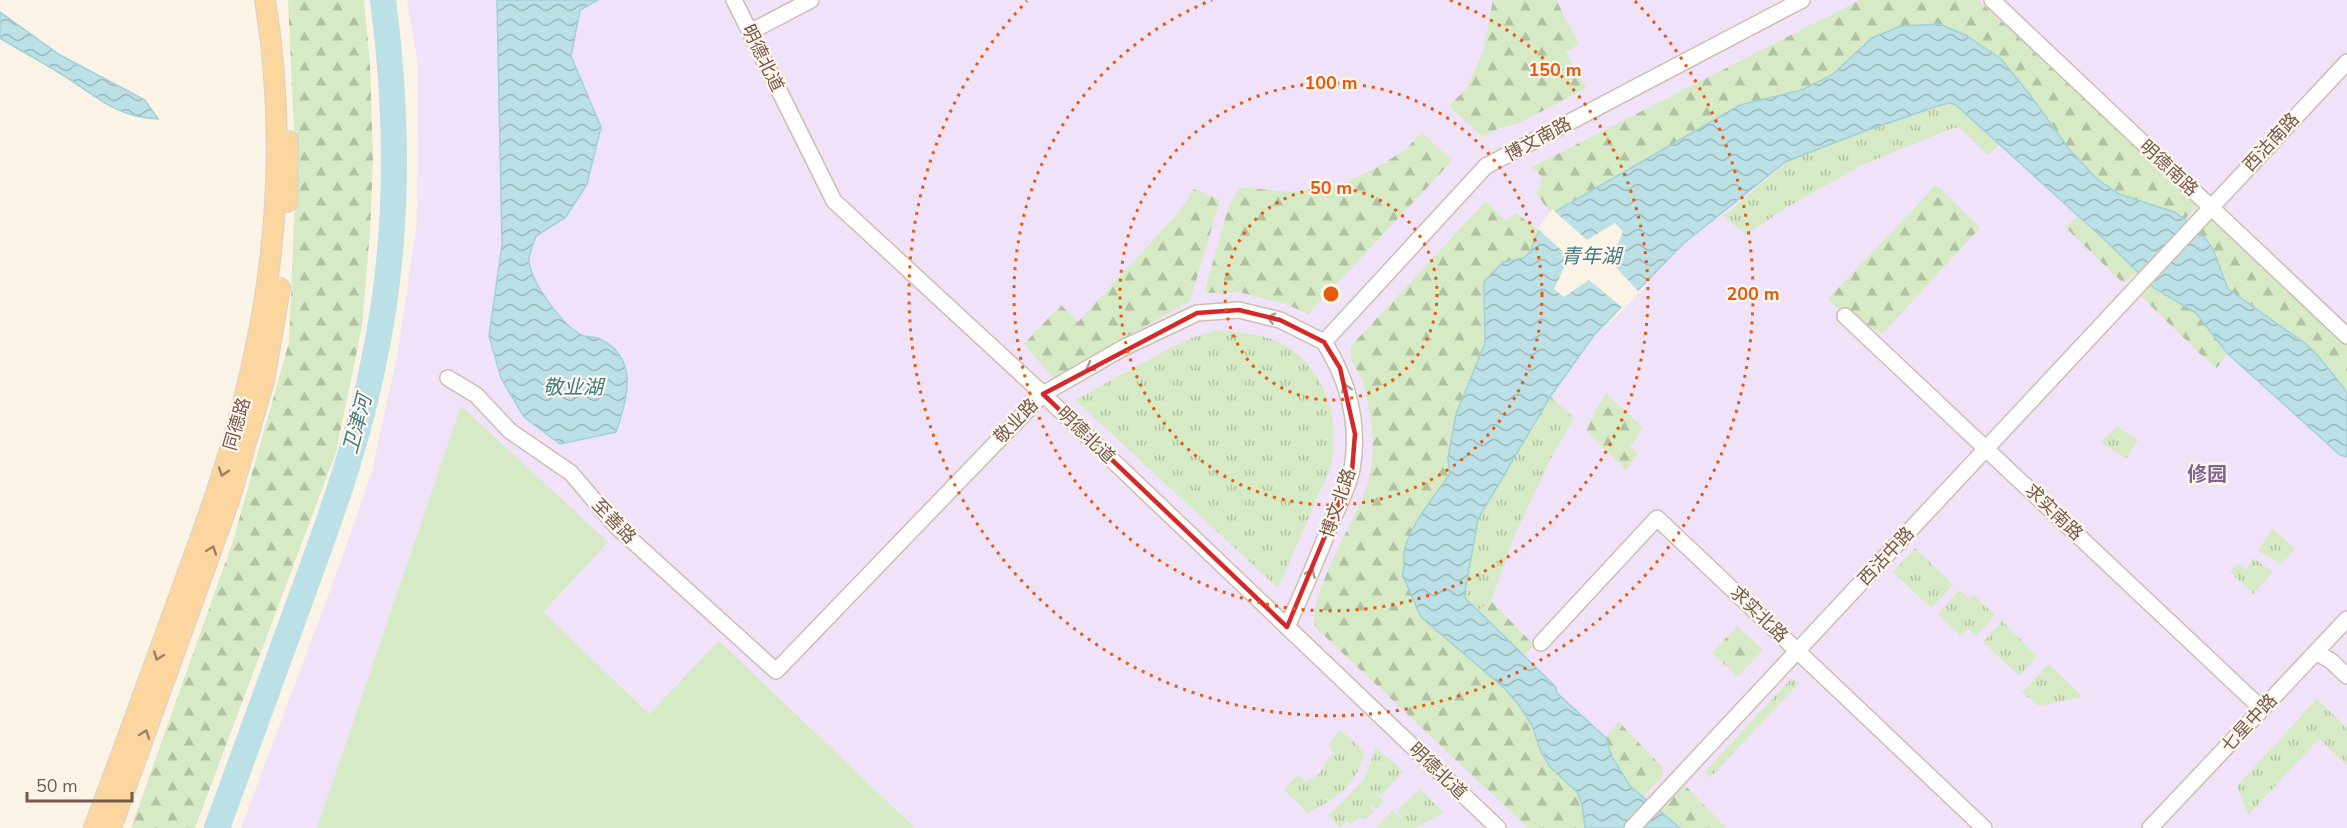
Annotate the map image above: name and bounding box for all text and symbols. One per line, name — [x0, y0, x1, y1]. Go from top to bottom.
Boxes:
street label: 明德北道 — [736, 20, 790, 96]
text: 150 m — [1528, 58, 1582, 82]
text: 100 m — [1304, 71, 1358, 95]
street label: 西沽南路 — [2238, 107, 2304, 177]
street label: 博文南路 — [1501, 112, 1575, 166]
street label: 明德南路 — [2134, 135, 2204, 201]
text: 50 m — [1310, 176, 1352, 200]
water label: 青年湖 — [1561, 243, 1624, 270]
text: 200 m — [1726, 282, 1780, 306]
centre of rings — [1321, 284, 1341, 304]
one-way arrow — [1266, 313, 1277, 325]
one-way arrow — [1086, 360, 1096, 371]
water label: 敬业湖 — [543, 374, 606, 401]
one-way arrow — [1341, 383, 1354, 394]
water label: 卫津河 — [337, 388, 379, 457]
street label: 敬业路 — [989, 393, 1043, 449]
street label: 同德路 — [218, 395, 256, 453]
street label: 明德北道 — [1052, 401, 1120, 469]
district label: 修园 — [2187, 461, 2227, 488]
street label: 博文北路 — [1315, 465, 1361, 541]
one-way arrow — [218, 466, 230, 477]
street label: 求实南路 — [2020, 478, 2088, 546]
street label: 至善路 — [587, 493, 641, 549]
street label: 西沽中路 — [1853, 521, 1919, 591]
one-way arrow — [204, 545, 217, 556]
one-way arrow — [1303, 569, 1315, 580]
street label: 求实北路 — [1725, 580, 1793, 648]
one-way arrow — [152, 650, 165, 661]
street label: 七星中路 — [2216, 688, 2282, 758]
one-way arrow — [138, 729, 151, 740]
street label: 明德北道 — [1404, 737, 1472, 805]
scale bar — [27, 765, 132, 803]
text: 50 m — [36, 774, 78, 798]

